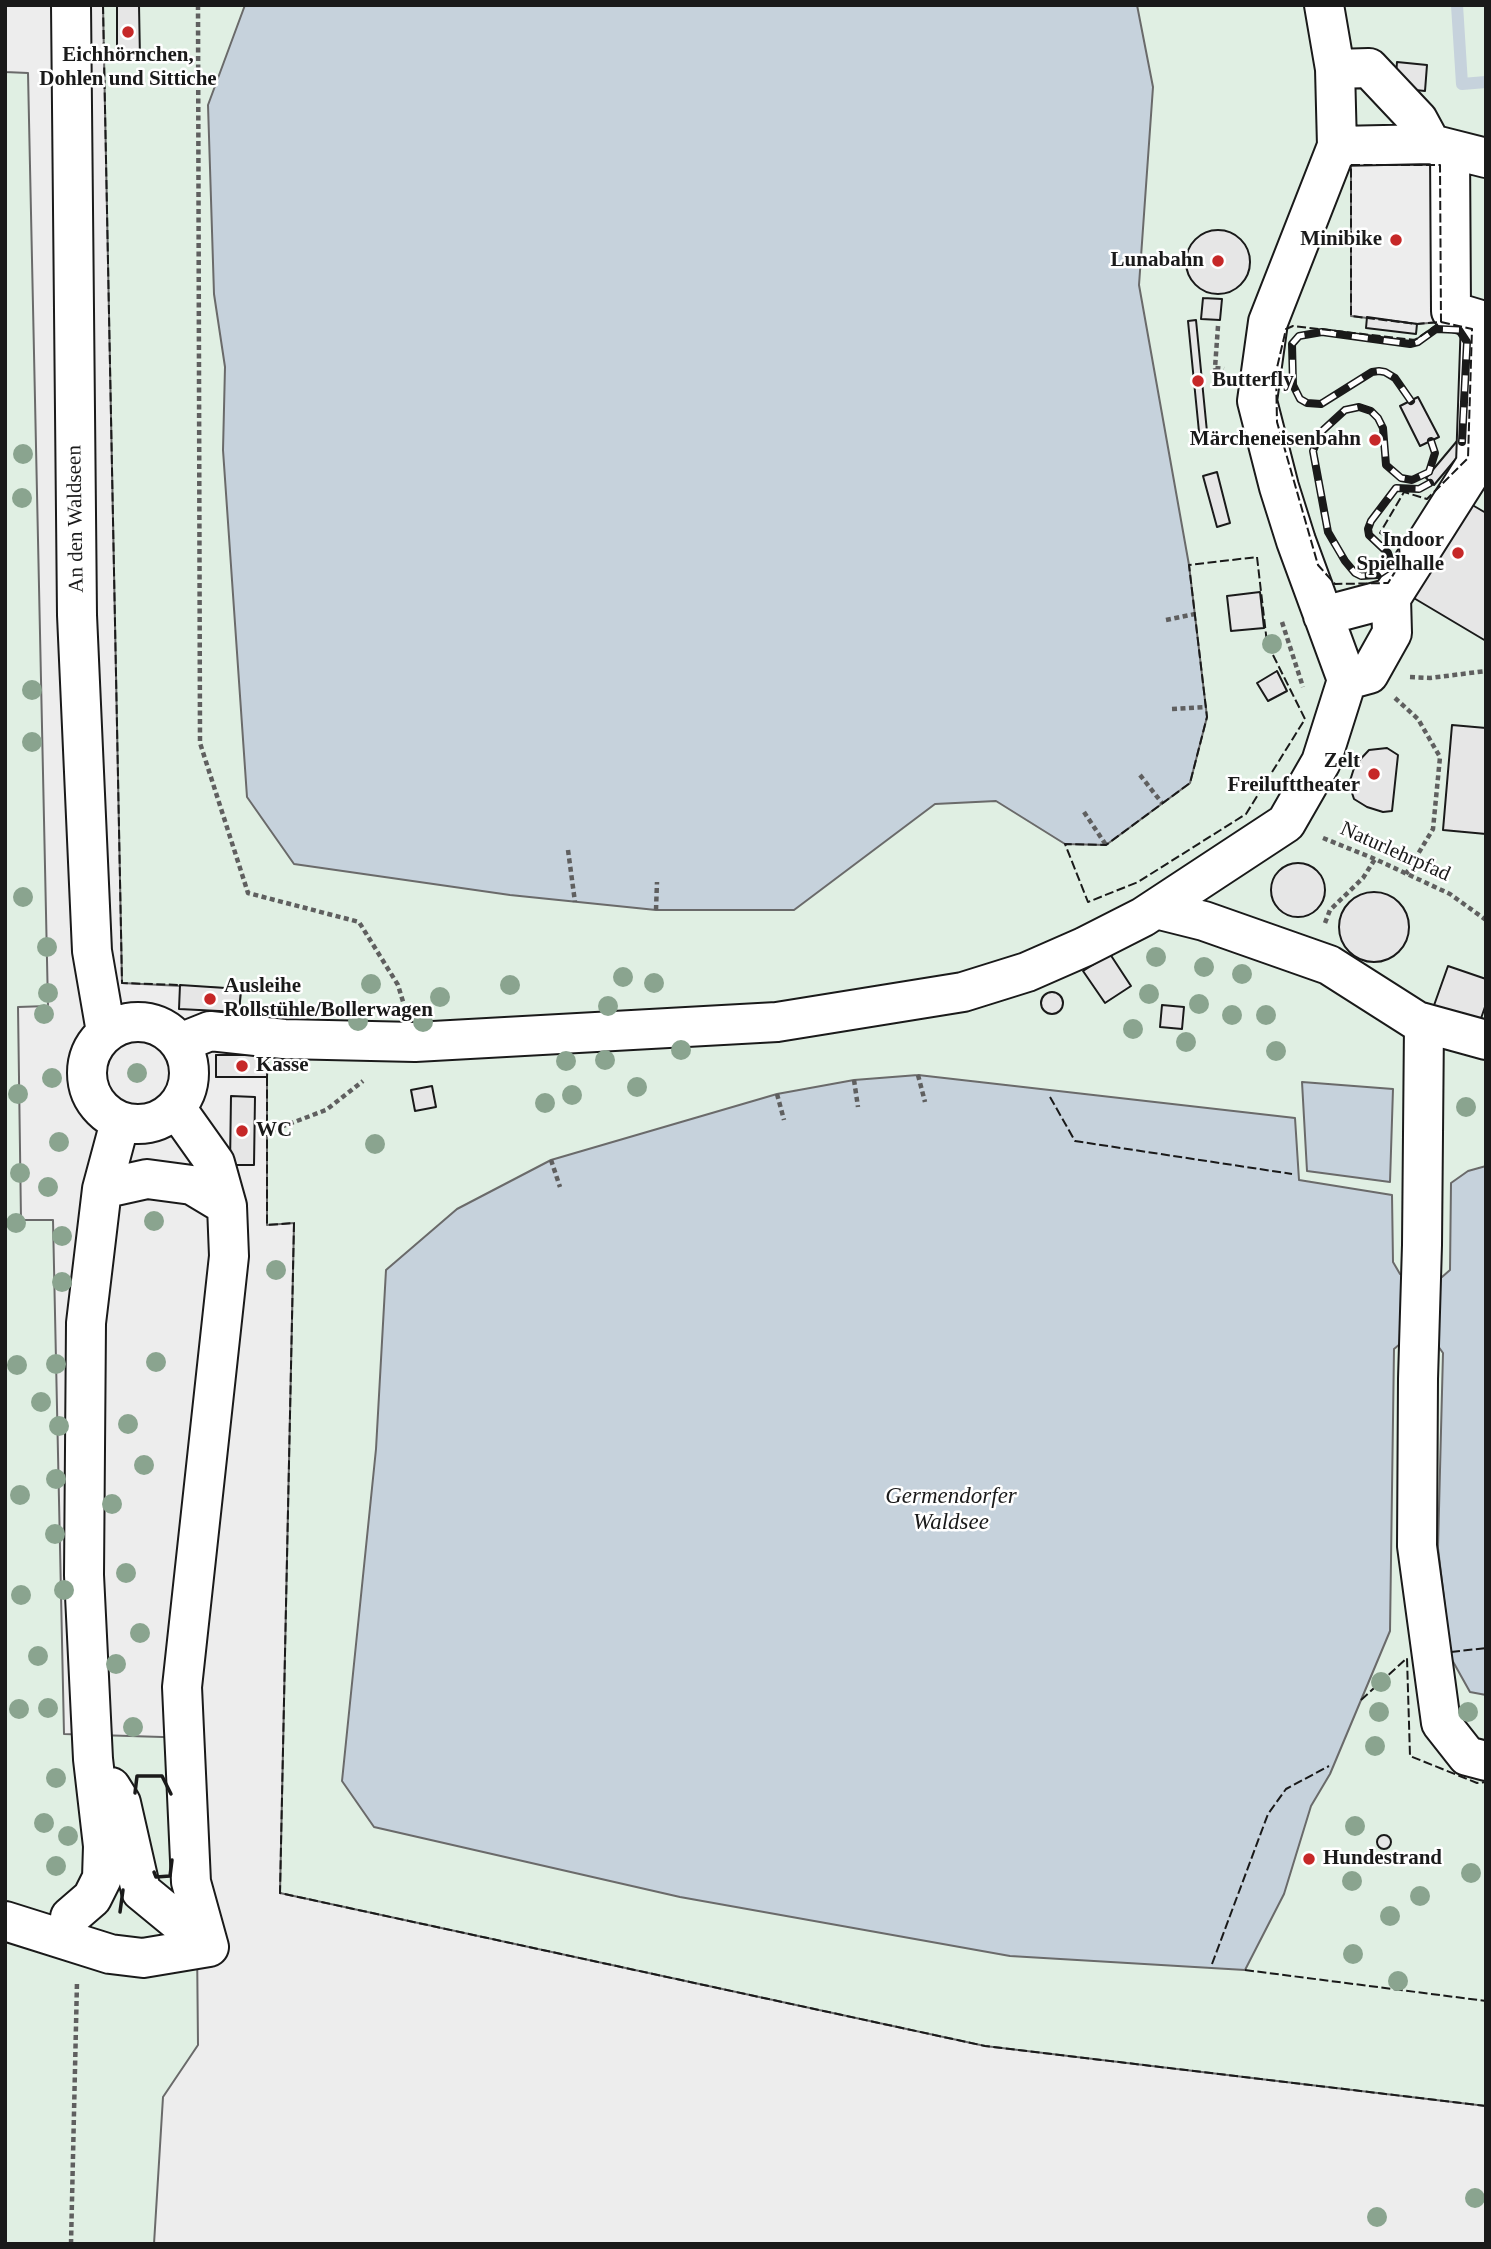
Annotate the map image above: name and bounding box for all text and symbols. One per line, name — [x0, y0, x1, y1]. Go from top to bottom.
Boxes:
marker: Eichhörnchen, Dohlen und Sittiche — [120, 24, 136, 40]
place label: Eichhörnchen, Dohlen und Sittiche — [39, 43, 217, 93]
place label: Minibike — [1300, 227, 1382, 253]
marker: Minibike — [1388, 232, 1404, 248]
place label: Lunabahn — [1111, 248, 1204, 274]
marker: Lunabahn — [1210, 253, 1226, 269]
place label: Butterfly — [1212, 368, 1294, 394]
marker: Butterfly — [1190, 373, 1206, 389]
place label: Märcheneisenbahn — [1190, 427, 1361, 453]
marker: Märcheneisenbahn — [1367, 432, 1383, 448]
street label: An den Waldseen — [62, 445, 90, 593]
place label: Indoor Spielhalle — [1356, 528, 1444, 578]
marker: Indoor Spielhalle — [1450, 545, 1466, 561]
place label: Zelt Freilufttheater — [1227, 749, 1360, 799]
marker: Zelt Freilufttheater — [1366, 766, 1382, 782]
street label: Naturlehrpfad — [1336, 817, 1454, 887]
place label: Ausleihe Rollstühle/Bollerwagen — [224, 974, 433, 1024]
marker: Ausleihe Rollstühle/Bollerwagen — [202, 991, 218, 1007]
place label: Kasse — [256, 1053, 308, 1079]
marker: Kasse — [234, 1058, 250, 1074]
place label: WC — [256, 1118, 292, 1144]
marker: WC — [234, 1123, 250, 1139]
water label: Germendorfer Waldsee — [885, 1483, 1017, 1537]
place label: Hundestrand — [1323, 1846, 1442, 1872]
marker: Hundestrand — [1301, 1851, 1317, 1867]

